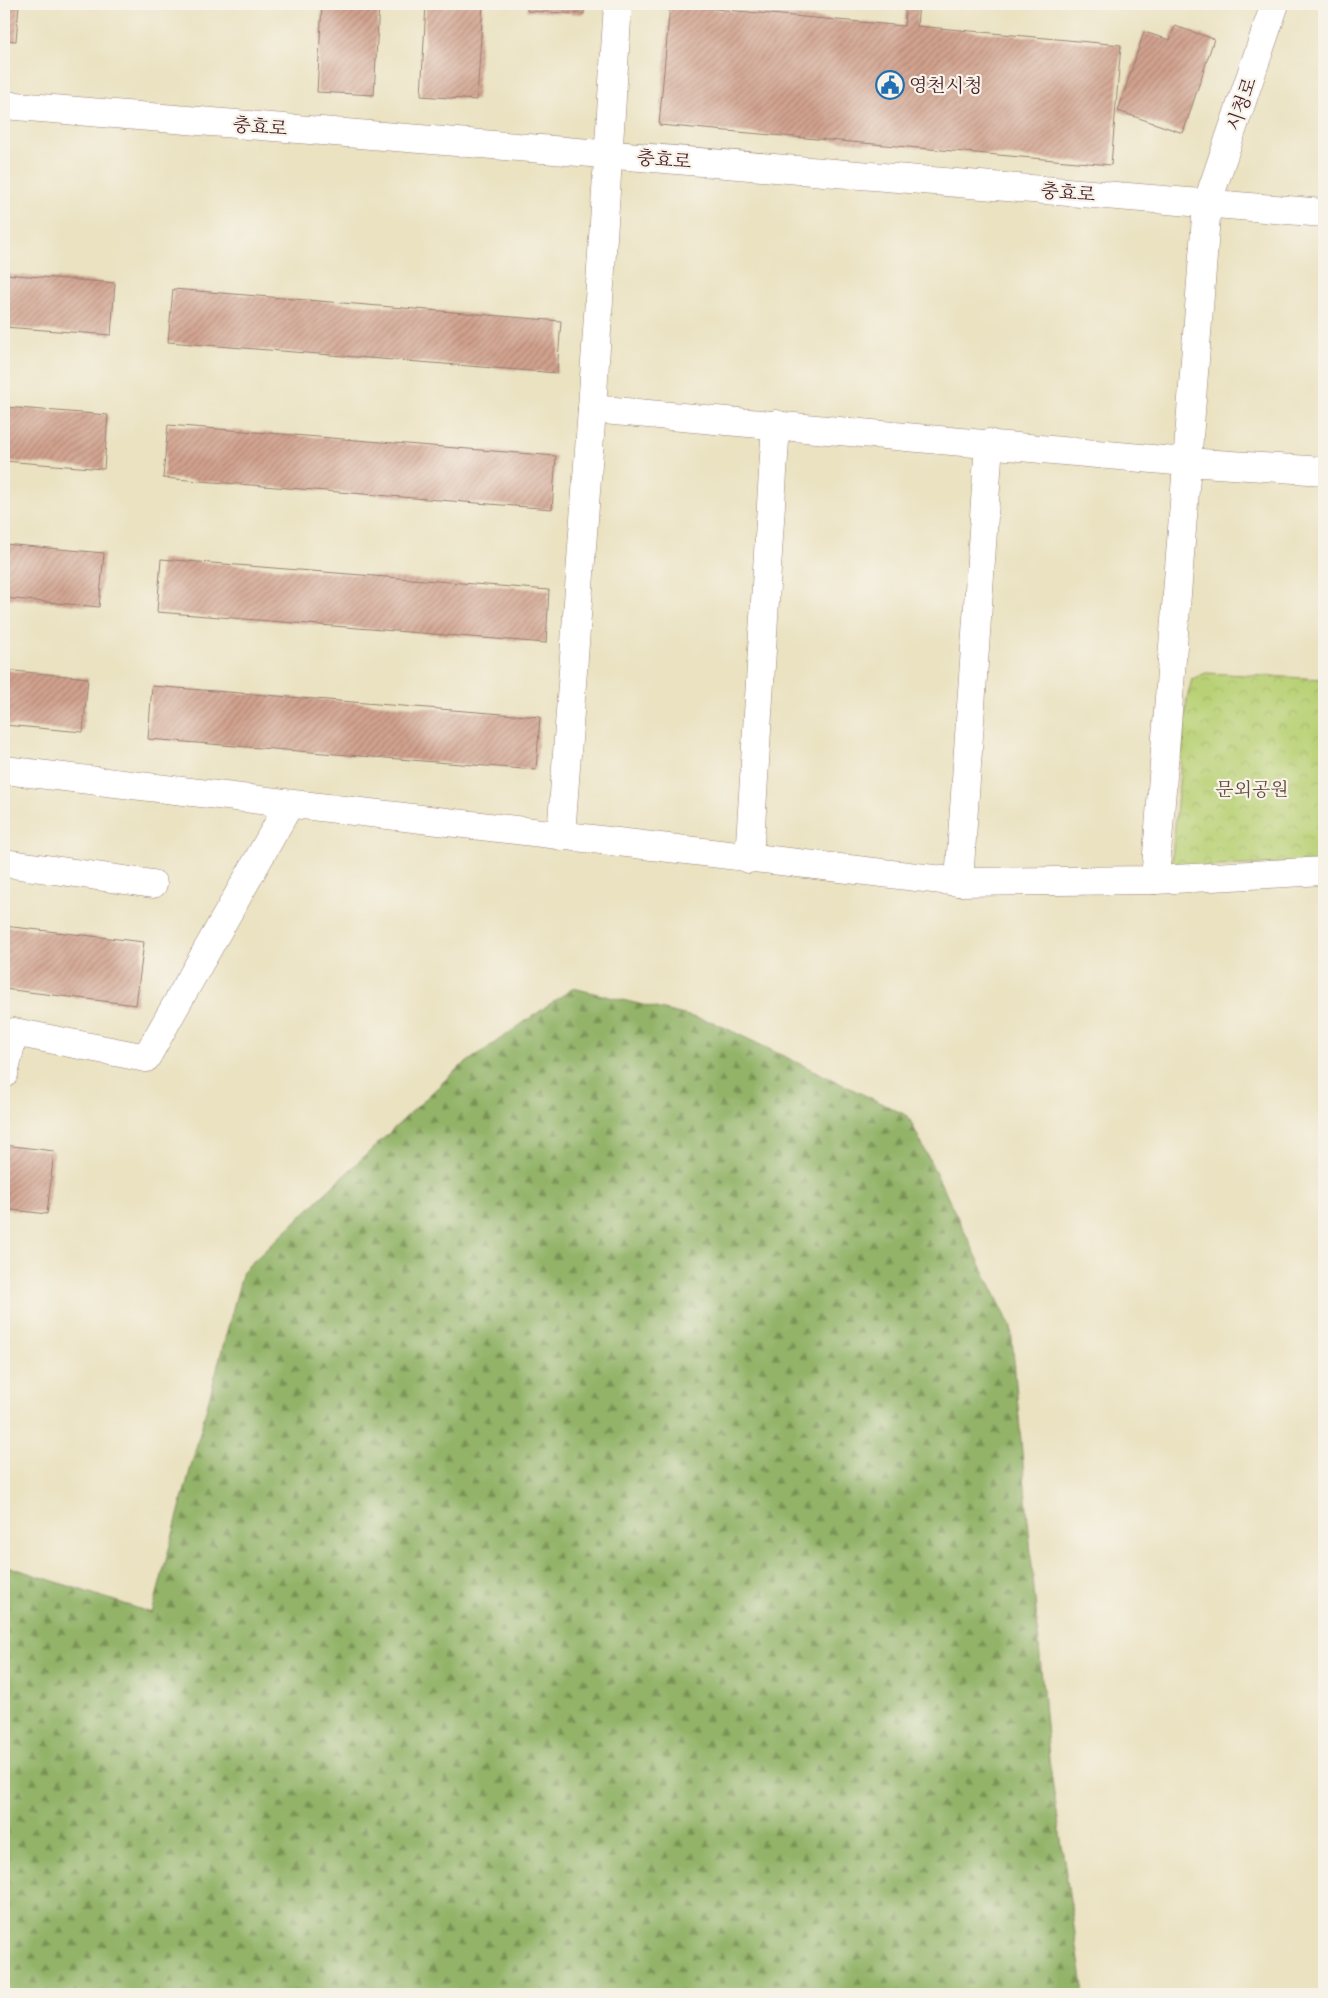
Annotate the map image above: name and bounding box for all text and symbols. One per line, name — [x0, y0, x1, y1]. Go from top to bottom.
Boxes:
public building icon: 영천시청 — [875, 70, 905, 100]
place label: 영천시청 — [909, 74, 982, 101]
street label: 시청로 — [1222, 74, 1265, 135]
street label: 충효로 — [231, 113, 288, 144]
street label: 충효로 — [635, 146, 692, 177]
street label: 충효로 — [1039, 179, 1096, 210]
park label: 문외공원 — [1215, 778, 1289, 805]

